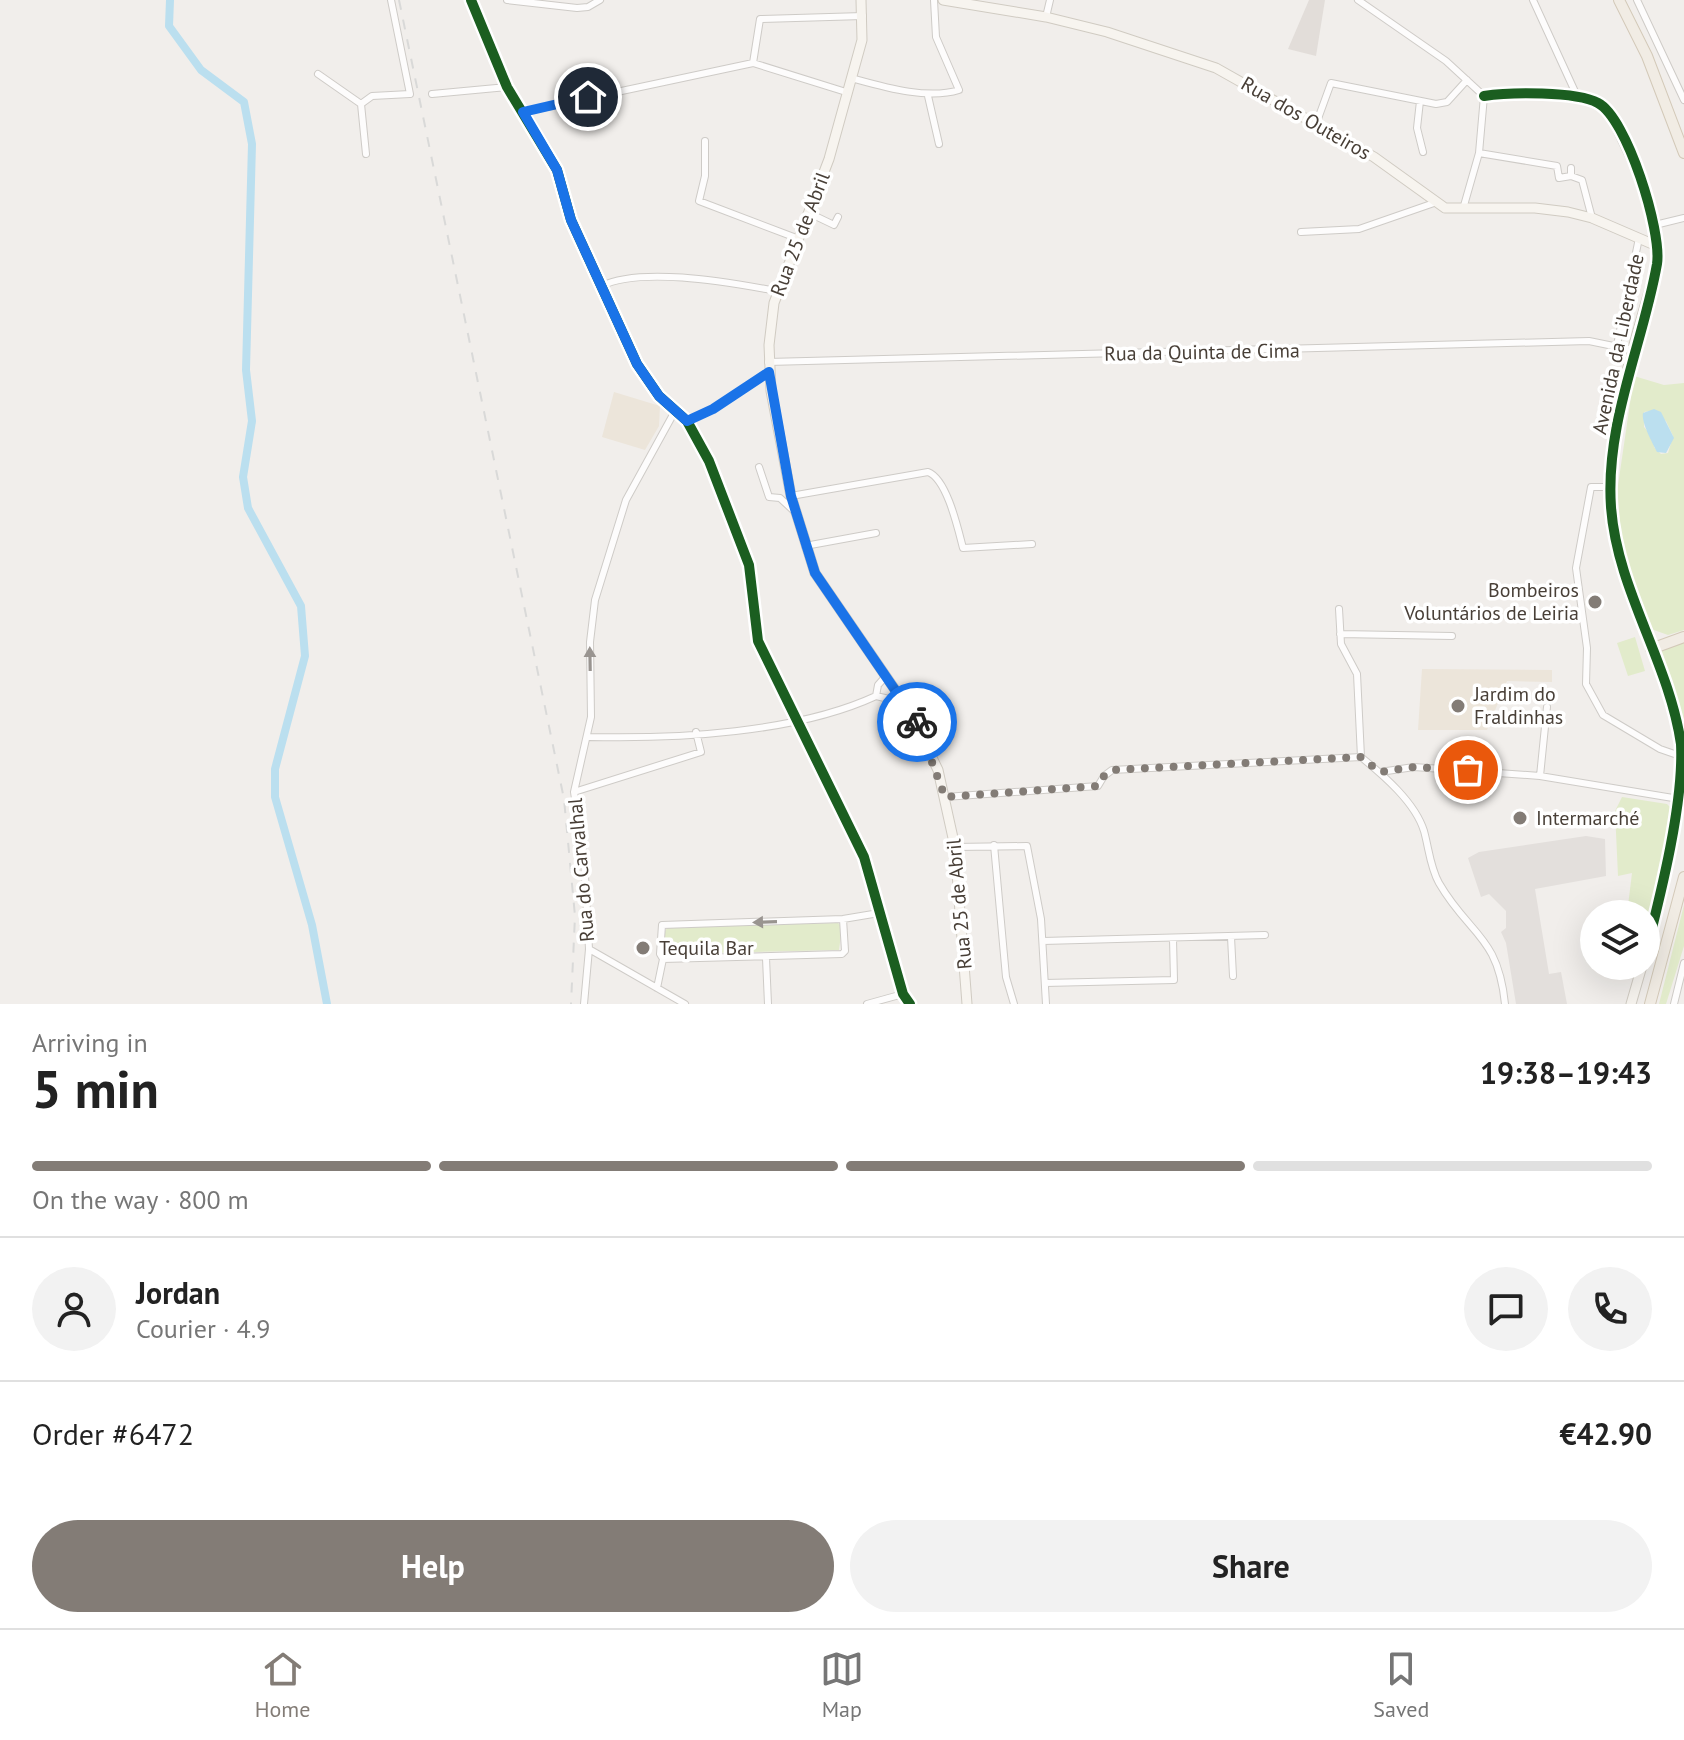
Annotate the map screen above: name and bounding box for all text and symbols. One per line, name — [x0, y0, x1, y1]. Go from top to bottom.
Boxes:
pin — [554, 63, 622, 131]
street label: Rua dos Outeiros — [1237, 70, 1375, 166]
icon: home — [566, 75, 610, 119]
street label: Rua 25 de Abril — [764, 168, 836, 300]
street label: Avenida da Liberdade — [1586, 251, 1650, 437]
street label: Rua da Quinta de Cima — [1104, 337, 1300, 367]
place label: Bombeiros Voluntários de Leiria — [1403, 577, 1579, 626]
marker: Bombeiros Voluntários de Leiria — [1586, 593, 1604, 611]
one-way arrow — [584, 646, 596, 671]
place label: Jardim do Fraldinhas — [1473, 681, 1563, 730]
courier — [877, 682, 957, 762]
marker: Jardim do Fraldinhas — [1449, 697, 1467, 715]
icon: bike — [895, 700, 939, 744]
pin — [1434, 736, 1502, 804]
icon: bag — [1446, 748, 1490, 792]
street label: Rua do Carvalhal — [562, 797, 600, 943]
place label: Intermarché — [1536, 805, 1639, 831]
marker: Intermarché — [1511, 809, 1529, 827]
street label: Rua 25 de Abril — [940, 837, 978, 970]
map controls — [1580, 900, 1660, 980]
button: layers — [1580, 900, 1660, 980]
one-way arrow — [752, 915, 777, 928]
place label: Tequila Bar — [659, 935, 754, 961]
marker: Tequila Bar — [634, 939, 652, 957]
text: Arriving in — [32, 1026, 148, 1059]
text: 19:38–19:43 — [1480, 1053, 1652, 1092]
text: 5 min — [32, 1055, 159, 1122]
text: On the way · 800 m — [32, 1183, 249, 1216]
button: person — [32, 1267, 116, 1351]
button: chat — [1464, 1267, 1548, 1351]
button: phone — [1568, 1267, 1652, 1351]
text: Jordan — [136, 1273, 220, 1312]
text: Courier · 4.9 — [136, 1312, 270, 1345]
text: Order #6472 — [32, 1414, 194, 1453]
text: €42.90 — [1560, 1414, 1652, 1453]
button: Help — [32, 1520, 834, 1612]
button: Share — [850, 1520, 1652, 1612]
tab: Home — [255, 1647, 310, 1723]
tab: Map — [820, 1647, 864, 1723]
tab: Saved — [1373, 1647, 1429, 1723]

